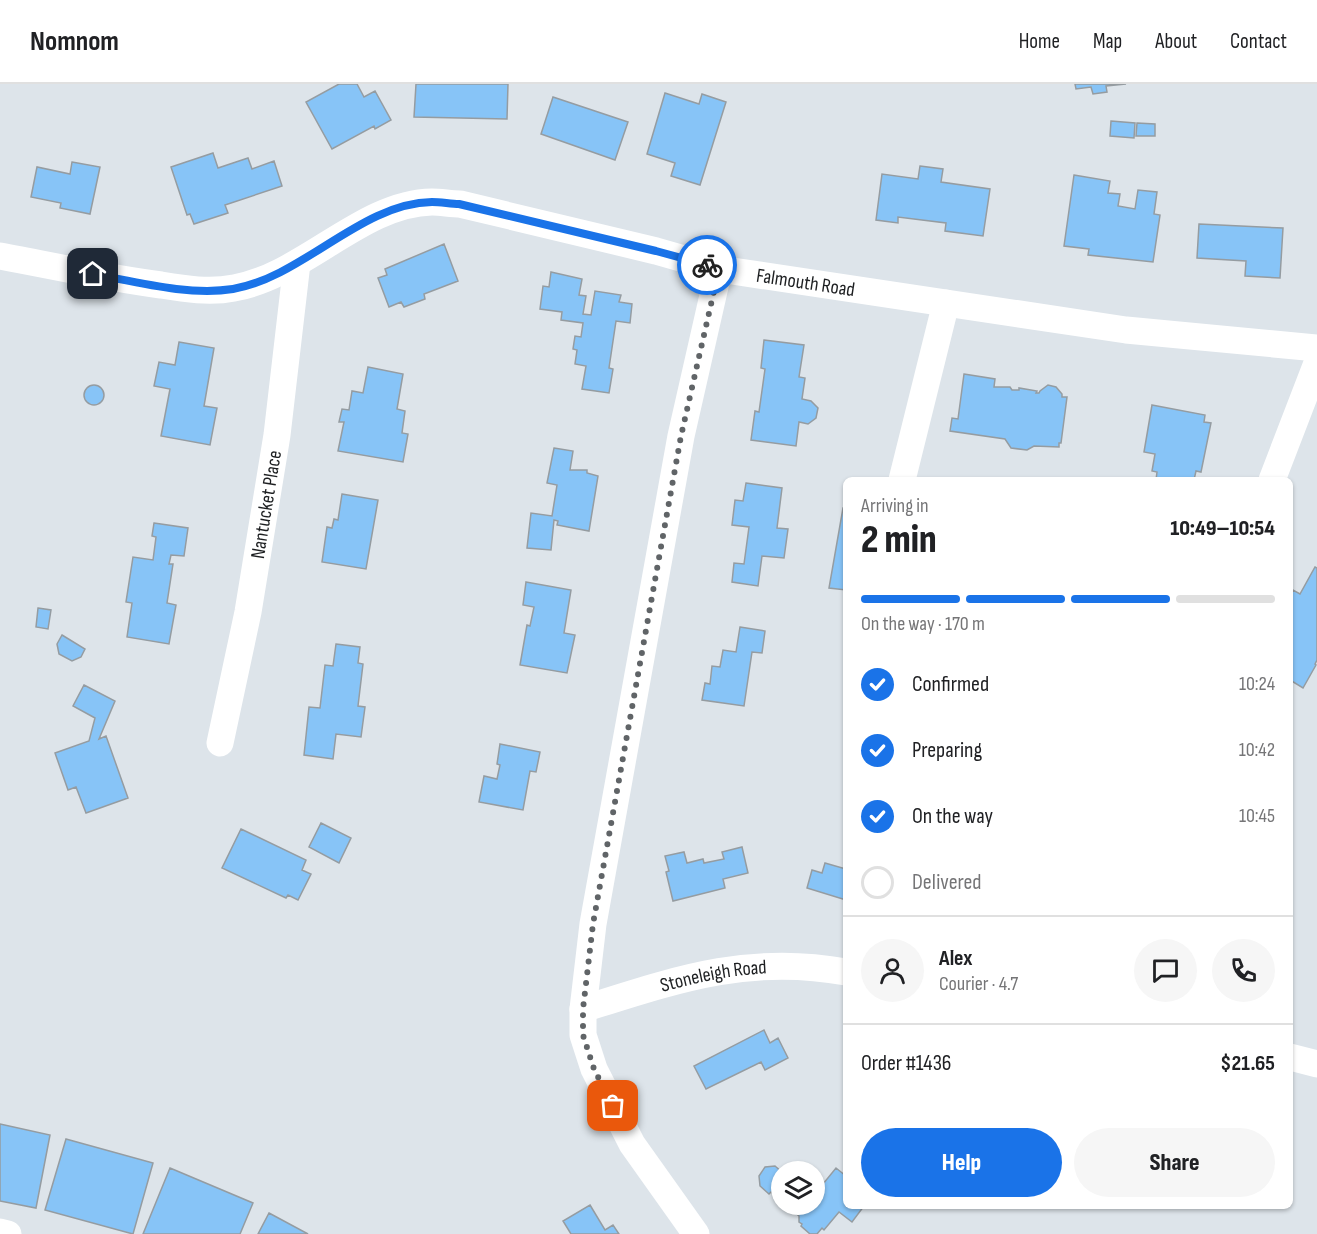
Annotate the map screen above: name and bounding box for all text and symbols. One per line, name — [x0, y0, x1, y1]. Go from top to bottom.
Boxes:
text: Nomnom — [30, 25, 119, 58]
text: Home — [1019, 29, 1060, 54]
text: Map — [1093, 29, 1122, 54]
text: About — [1155, 29, 1197, 54]
text: Contact — [1230, 29, 1287, 54]
courier — [677, 235, 737, 295]
pin — [67, 248, 118, 299]
icon: bike — [691, 249, 724, 282]
icon: home — [76, 257, 109, 290]
street label: Falmouth Road — [755, 264, 857, 302]
street label: Nantucket Place — [246, 449, 287, 561]
text: Arriving in — [861, 494, 929, 518]
text: 10:49–10:54 — [1170, 515, 1275, 542]
text: 2 min — [861, 517, 937, 564]
text: On the way · 170 m — [861, 612, 985, 636]
icon: check — [861, 668, 894, 701]
text: Confirmed — [912, 671, 989, 698]
text: 10:24 — [1239, 672, 1275, 696]
icon: check — [861, 734, 894, 767]
text: Preparing — [912, 737, 982, 764]
text: 10:42 — [1239, 738, 1275, 762]
icon: check — [861, 800, 894, 833]
text: On the way — [912, 803, 993, 830]
text: 10:45 — [1239, 804, 1275, 828]
text: Delivered — [912, 869, 981, 896]
button: person — [861, 939, 924, 1002]
button: chat — [1134, 939, 1197, 1002]
button: phone — [1212, 939, 1275, 1002]
text: Alex — [939, 945, 972, 972]
street label: Stoneleigh Road — [658, 955, 767, 998]
text: Courier · 4.7 — [939, 972, 1018, 996]
text: Order #1436 — [861, 1050, 951, 1077]
text: $21.65 — [1220, 1050, 1275, 1077]
pin — [587, 1080, 638, 1131]
icon: bag — [596, 1089, 629, 1122]
button: Help — [861, 1128, 1062, 1197]
button: Share — [1074, 1128, 1275, 1197]
map controls — [771, 1161, 825, 1215]
button: layers — [771, 1161, 825, 1215]

